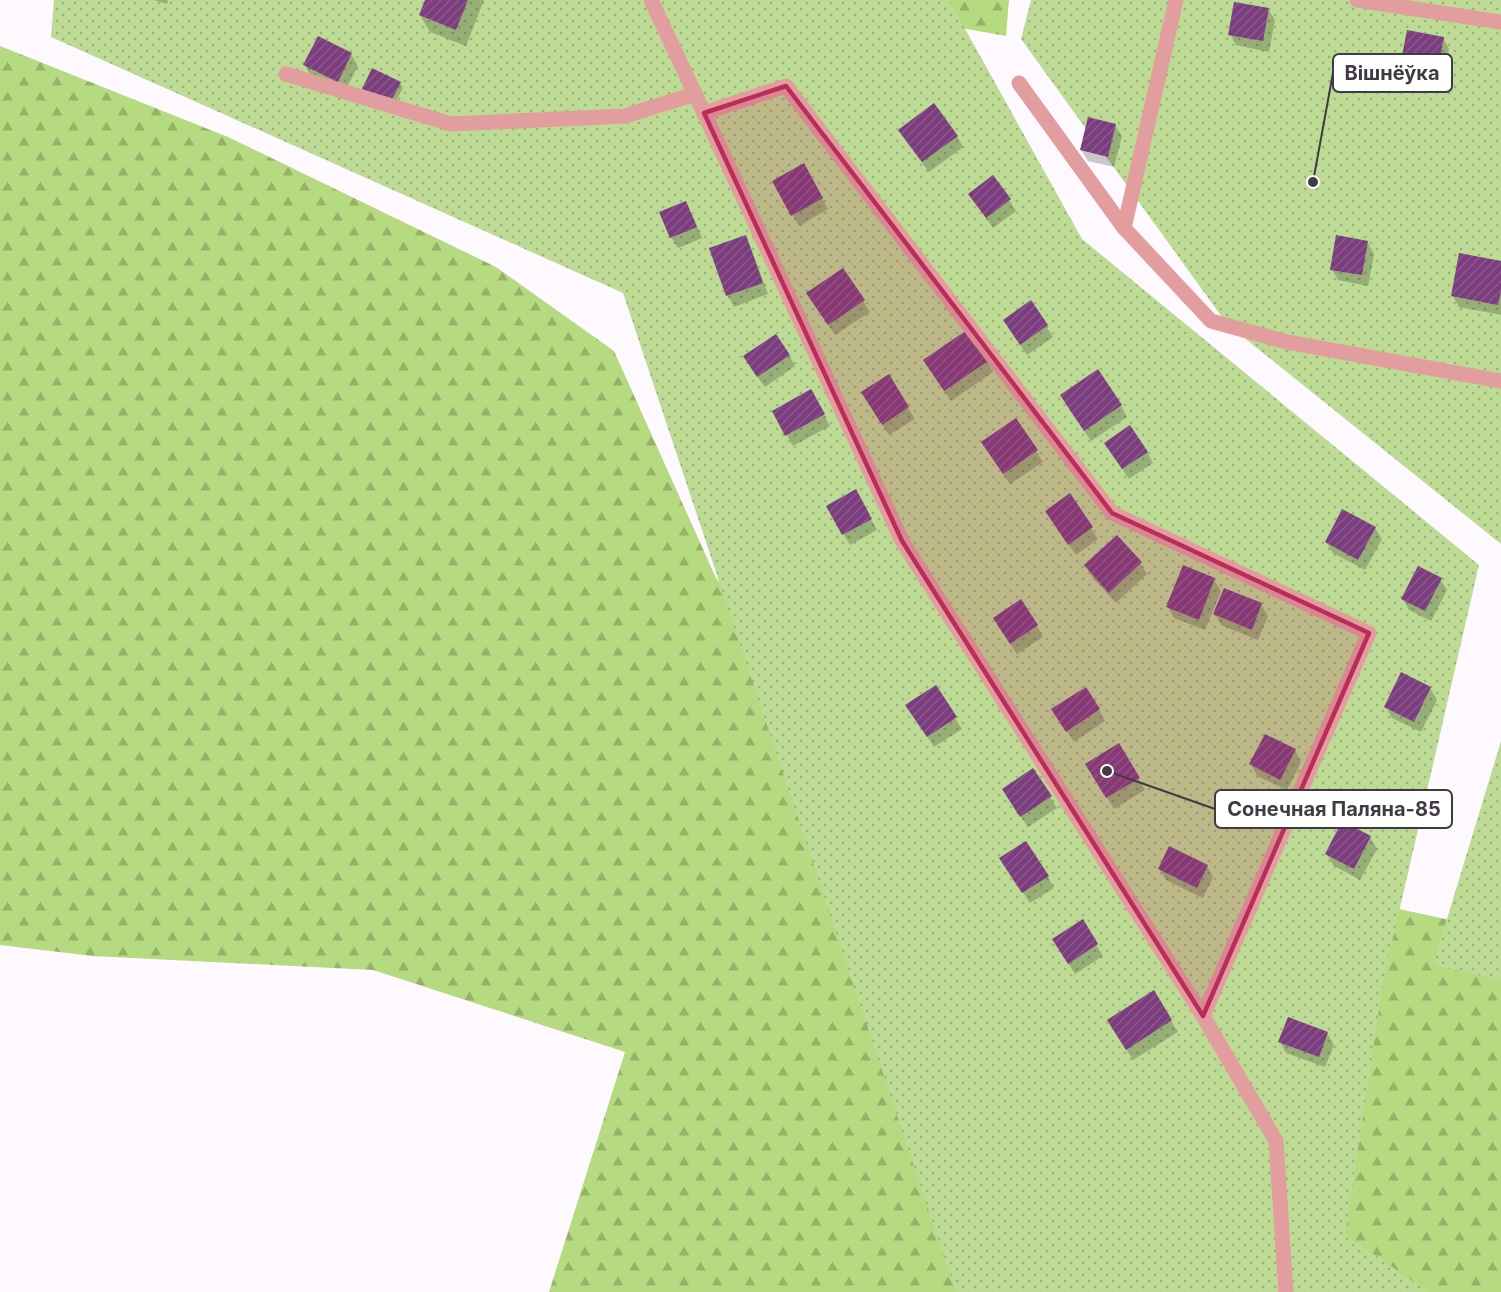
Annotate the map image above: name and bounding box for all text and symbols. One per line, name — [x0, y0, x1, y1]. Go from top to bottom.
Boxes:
callout: Вішнёўка — [1333, 54, 1452, 92]
text: Вішнёўка — [1344, 61, 1440, 85]
callout: Сонечная Паляна-85 — [1215, 790, 1452, 828]
text: Сонечная Паляна-85 — [1227, 797, 1441, 821]

